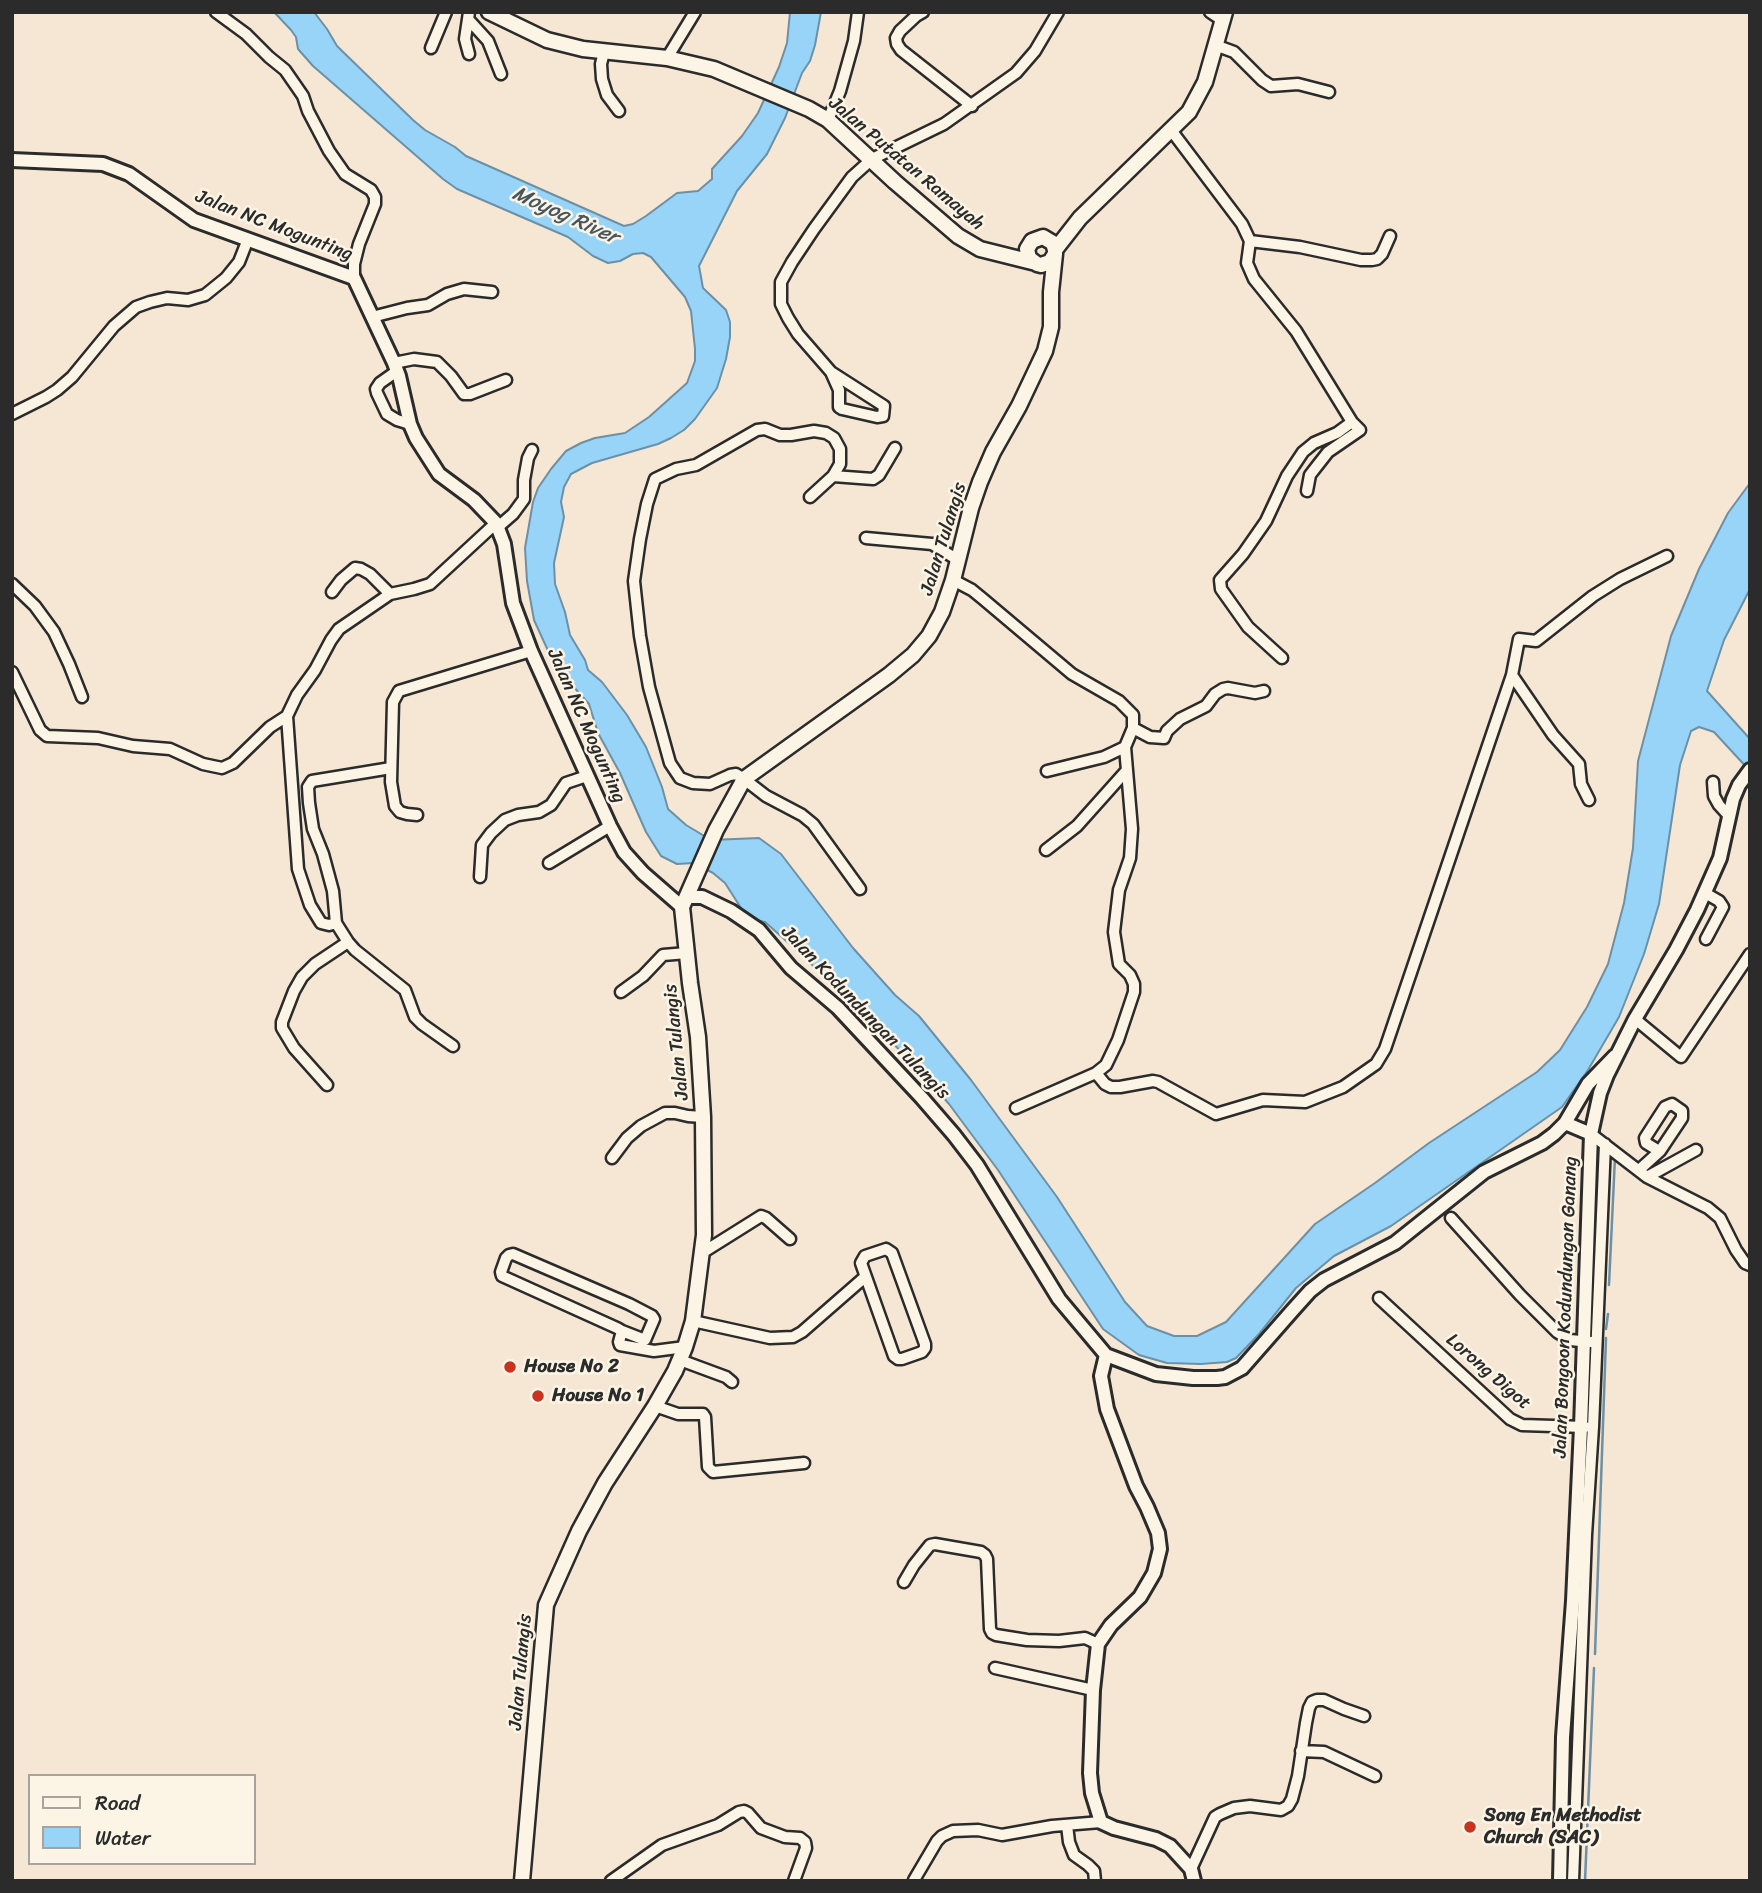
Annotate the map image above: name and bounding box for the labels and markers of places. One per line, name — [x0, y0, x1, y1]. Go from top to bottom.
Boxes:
place label: House No 2 — [524, 1356, 619, 1378]
marker: House No 2 — [502, 1359, 518, 1375]
place label: House No 1 — [552, 1385, 644, 1407]
marker: House No 1 — [530, 1388, 546, 1404]
place label: Song En Methodist Church (SAC) — [1484, 1805, 1642, 1849]
marker: Song En Methodist Church (SAC) — [1462, 1819, 1478, 1835]

